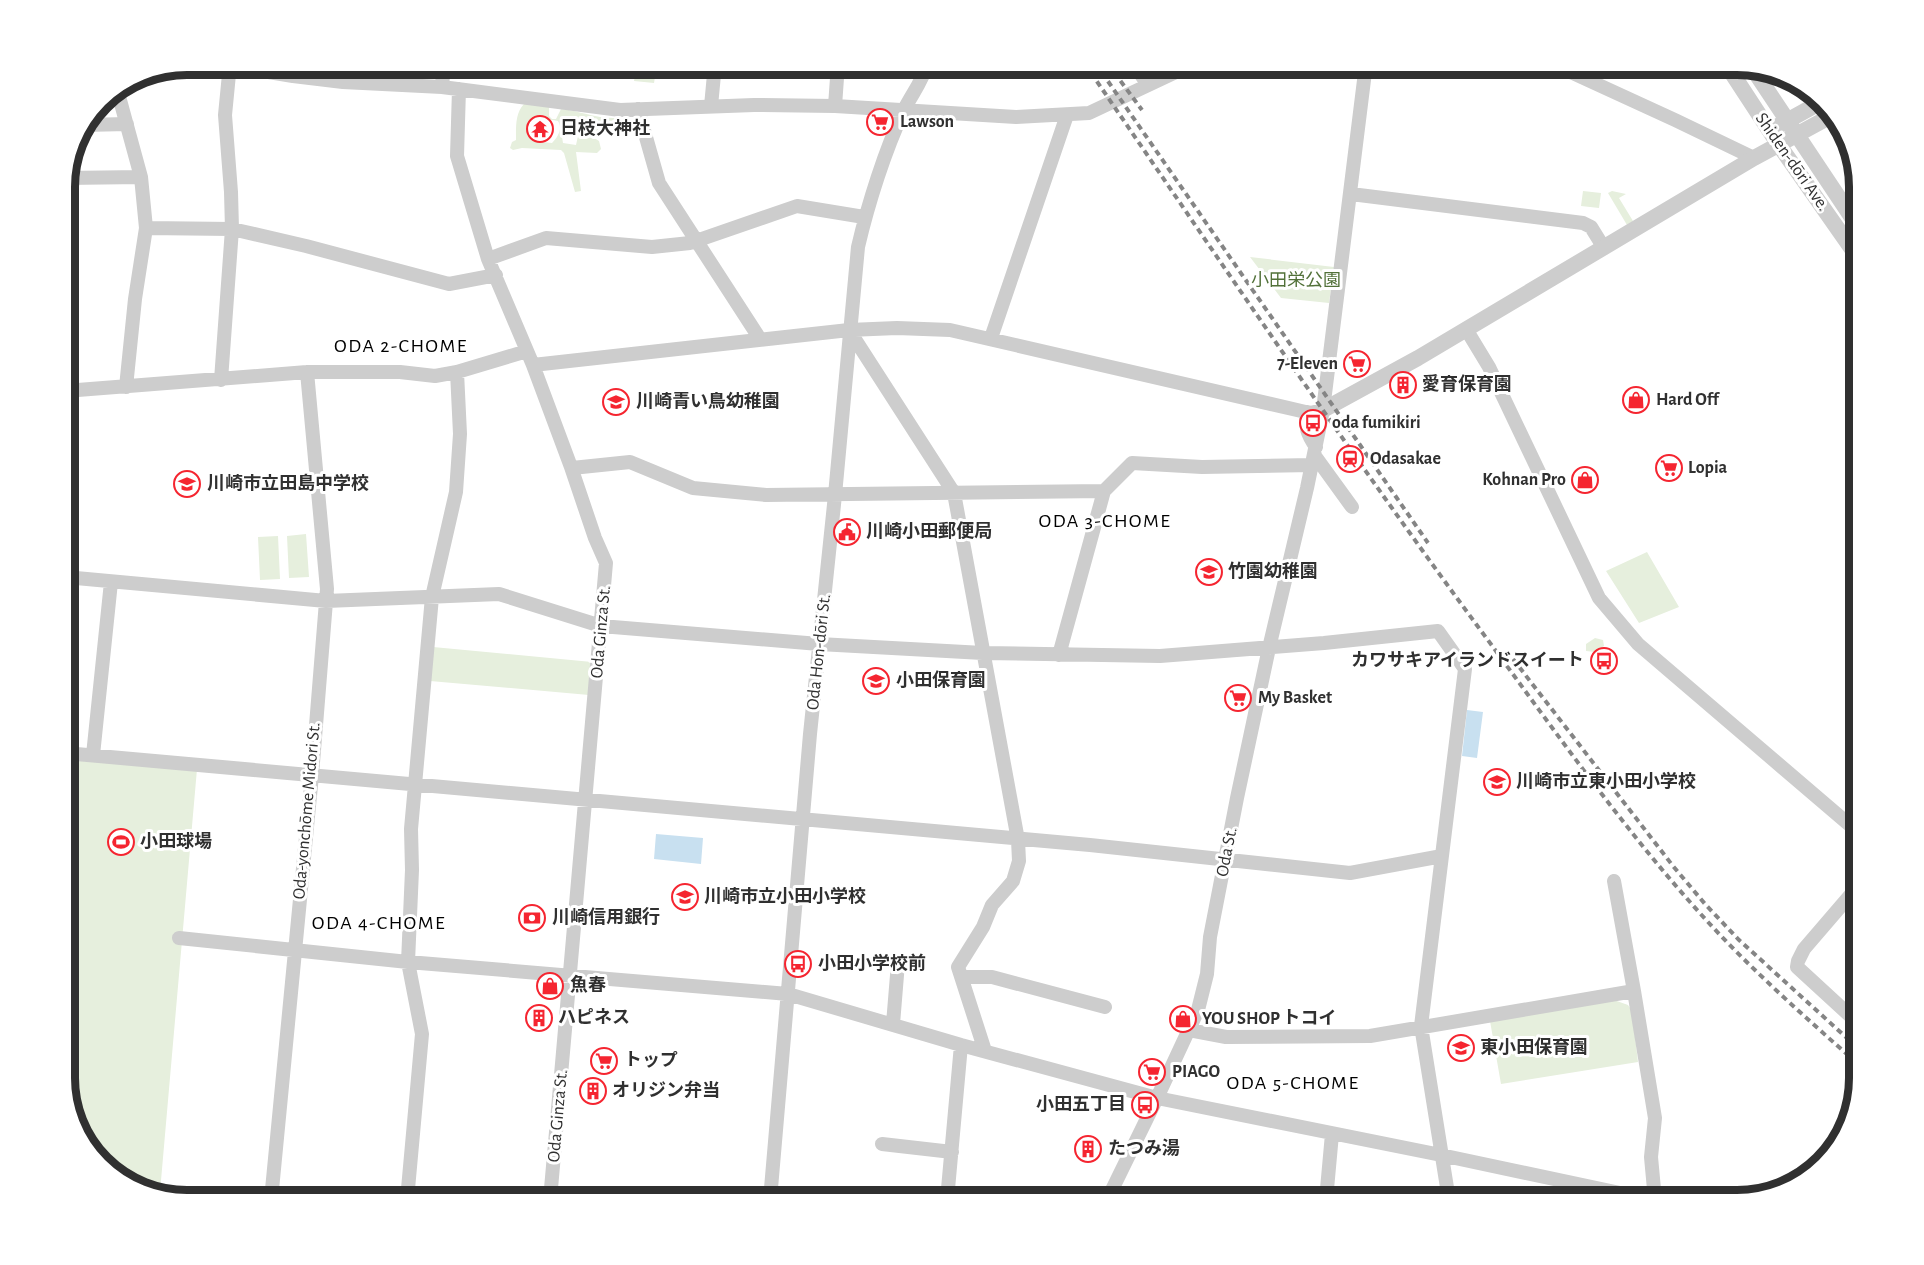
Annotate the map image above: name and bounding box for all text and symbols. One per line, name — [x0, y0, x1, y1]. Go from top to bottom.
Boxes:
supermarket icon: Lawson — [865, 107, 895, 137]
street label: Shiden-dōri Ave. — [1752, 110, 1832, 214]
place label: Lawson — [900, 113, 954, 131]
temple icon: 日枝大神社 — [525, 114, 555, 144]
place label: 日枝大神社 — [560, 118, 650, 138]
park label: 小田栄公園 — [1251, 271, 1341, 290]
district label: ODA 2-CHOME — [334, 336, 468, 356]
supermarket icon: 7-Eleven — [1342, 349, 1372, 379]
place label: 7-Eleven — [1277, 355, 1338, 373]
building icon: 愛育保育園 — [1388, 370, 1418, 400]
place label: 愛育保育園 — [1422, 374, 1512, 394]
shop icon: Hard Off — [1621, 385, 1651, 415]
school or university icon: 川崎青い鳥幼稚園 — [601, 387, 631, 417]
place label: 川崎青い鳥幼稚園 — [636, 391, 780, 411]
place label: Hard Off — [1656, 391, 1721, 409]
bus stop icon: oda fumikiri — [1298, 408, 1328, 438]
place label: oda fumikiri — [1332, 414, 1421, 432]
station icon: Odasakae — [1335, 444, 1365, 474]
place label: Odasakae — [1370, 450, 1441, 468]
supermarket icon: Lopia — [1654, 453, 1684, 483]
place label: Lopia — [1688, 459, 1728, 477]
shop icon: Kohnan Pro — [1570, 465, 1600, 495]
school or university icon: 川崎市立田島中学校 — [172, 469, 202, 499]
place label: Kohnan Pro — [1482, 471, 1566, 489]
place label: 川崎市立田島中学校 — [207, 473, 369, 493]
district label: ODA 3-CHOME — [1039, 511, 1171, 531]
public building icon: 川崎小田郵便局 — [832, 517, 862, 547]
place label: 川崎小田郵便局 — [866, 521, 992, 541]
school or university icon: 竹園幼稚園 — [1194, 557, 1224, 587]
place label: 竹園幼稚園 — [1228, 561, 1318, 581]
street label: Oda Ginza St. — [588, 585, 614, 679]
street label: Oda Hon-dōri St. — [804, 593, 834, 711]
bus stop icon: カワサキアイランドスイート — [1589, 646, 1619, 676]
place label: カワサキアイランドスイート — [1351, 651, 1584, 670]
school or university icon: 小田保育園 — [861, 666, 891, 696]
place label: 小田保育園 — [896, 670, 986, 690]
supermarket icon: My Basket — [1223, 683, 1253, 713]
place label: My Basket — [1258, 689, 1332, 707]
street label: Oda-yonchōme Midori St. — [290, 722, 324, 900]
school or university icon: 川崎市立東小田小学校 — [1482, 767, 1512, 797]
place label: 川崎市立東小田小学校 — [1516, 771, 1696, 791]
street label: Oda St. — [1213, 826, 1241, 878]
sports icon: 小田球場 — [106, 827, 136, 857]
place label: 小田球場 — [140, 832, 212, 851]
school or university icon: 川崎市立小田小学校 — [670, 882, 700, 912]
place label: 川崎市立小田小学校 — [704, 886, 866, 906]
bank icon: 川崎信用銀行 — [517, 903, 547, 933]
place label: 川崎信用銀行 — [552, 906, 660, 927]
district label: ODA 4-CHOME — [312, 913, 446, 933]
bus stop icon: 小田小学校前 — [783, 949, 813, 979]
place label: 小田小学校前 — [818, 953, 926, 973]
shop icon: 魚春 — [535, 971, 565, 1001]
place label: 魚春 — [570, 974, 606, 995]
building icon: ハピネス — [524, 1003, 554, 1033]
shop icon: YOU SHOP トコイ — [1168, 1004, 1198, 1034]
place label: ハピネス — [558, 1008, 630, 1027]
place label: YOU SHOP トコイ — [1202, 1009, 1337, 1028]
school or university icon: 東小田保育園 — [1446, 1033, 1476, 1063]
place label: 東小田保育園 — [1480, 1037, 1588, 1057]
supermarket icon: トップ — [589, 1046, 619, 1076]
place label: トップ — [624, 1051, 678, 1070]
supermarket icon: PIAGO — [1137, 1057, 1167, 1087]
place label: PIAGO — [1172, 1063, 1221, 1081]
street label: Oda Ginza St. — [545, 1069, 571, 1163]
district label: ODA 5-CHOME — [1226, 1073, 1360, 1093]
building icon: オリジン弁当 — [578, 1076, 608, 1106]
place label: オリジン弁当 — [612, 1080, 720, 1100]
bus stop icon: 小田五丁目 — [1130, 1090, 1160, 1120]
place label: 小田五丁目 — [1036, 1095, 1126, 1114]
building icon: たつみ湯 — [1073, 1134, 1103, 1164]
place label: たつみ湯 — [1108, 1138, 1180, 1158]

